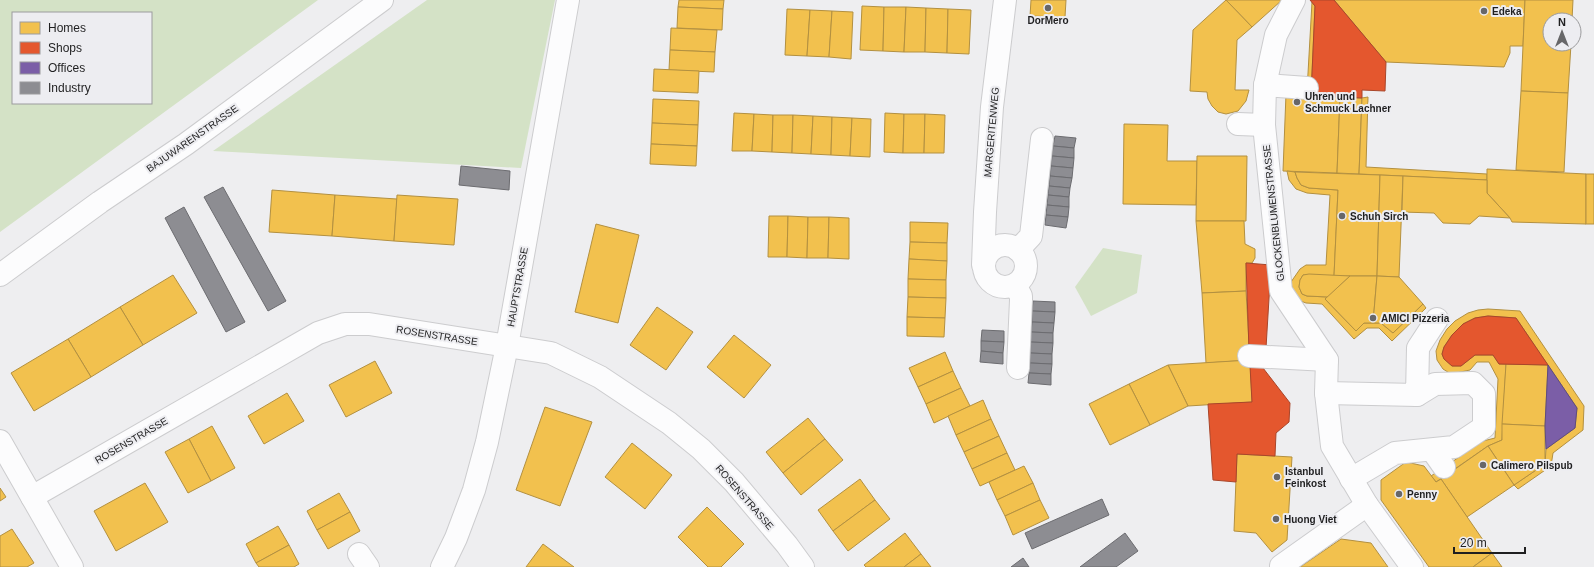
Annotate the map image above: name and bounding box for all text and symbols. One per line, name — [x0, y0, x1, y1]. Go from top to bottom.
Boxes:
marker: DorMero — [1043, 3, 1053, 13]
marker: Edeka — [1479, 6, 1489, 16]
place label: Edeka — [1492, 6, 1522, 17]
legend — [12, 12, 152, 104]
north arrow — [1542, 12, 1582, 52]
place label: DorMero — [1027, 15, 1069, 26]
text: N — [1558, 16, 1566, 28]
text: Homes — [48, 21, 86, 35]
text: Shops — [48, 41, 82, 55]
text: Offices — [48, 61, 85, 75]
text: Industry — [48, 81, 91, 95]
street label: MARGERITENWEG — [982, 86, 1001, 178]
place label: Uhren und Schmuck Lachner — [1305, 91, 1391, 114]
marker: Uhren und Schmuck Lachner — [1292, 97, 1302, 107]
street label: BAJUWARENSTRASSE — [144, 102, 240, 174]
street label: GLOCKENBLUMENSTRASSE — [1261, 144, 1286, 282]
marker: Schuh Sirch — [1337, 211, 1347, 221]
place label: Schuh Sirch — [1350, 211, 1408, 222]
street label: HAUPTSTRASSE — [505, 246, 530, 328]
marker: AMICI Pizzeria — [1368, 313, 1378, 323]
place label: AMICI Pizzeria — [1381, 313, 1450, 324]
street label: ROSENSTRASSE — [395, 324, 479, 347]
street label: ROSENSTRASSE — [93, 415, 170, 466]
marker: Calimero Pilspub — [1478, 460, 1488, 470]
place label: Calimero Pilspub — [1491, 460, 1573, 471]
street label: ROSENSTRASSE — [713, 463, 776, 532]
place label: Istanbul Feinkost — [1285, 466, 1327, 489]
marker: Istanbul Feinkost — [1272, 472, 1282, 482]
marker: Penny — [1394, 489, 1404, 499]
place label: Penny — [1407, 489, 1437, 500]
marker: Huong Viet — [1271, 514, 1281, 524]
place label: Huong Viet — [1284, 514, 1337, 525]
scale bar — [1454, 529, 1525, 555]
text: 20 m — [1460, 536, 1487, 550]

